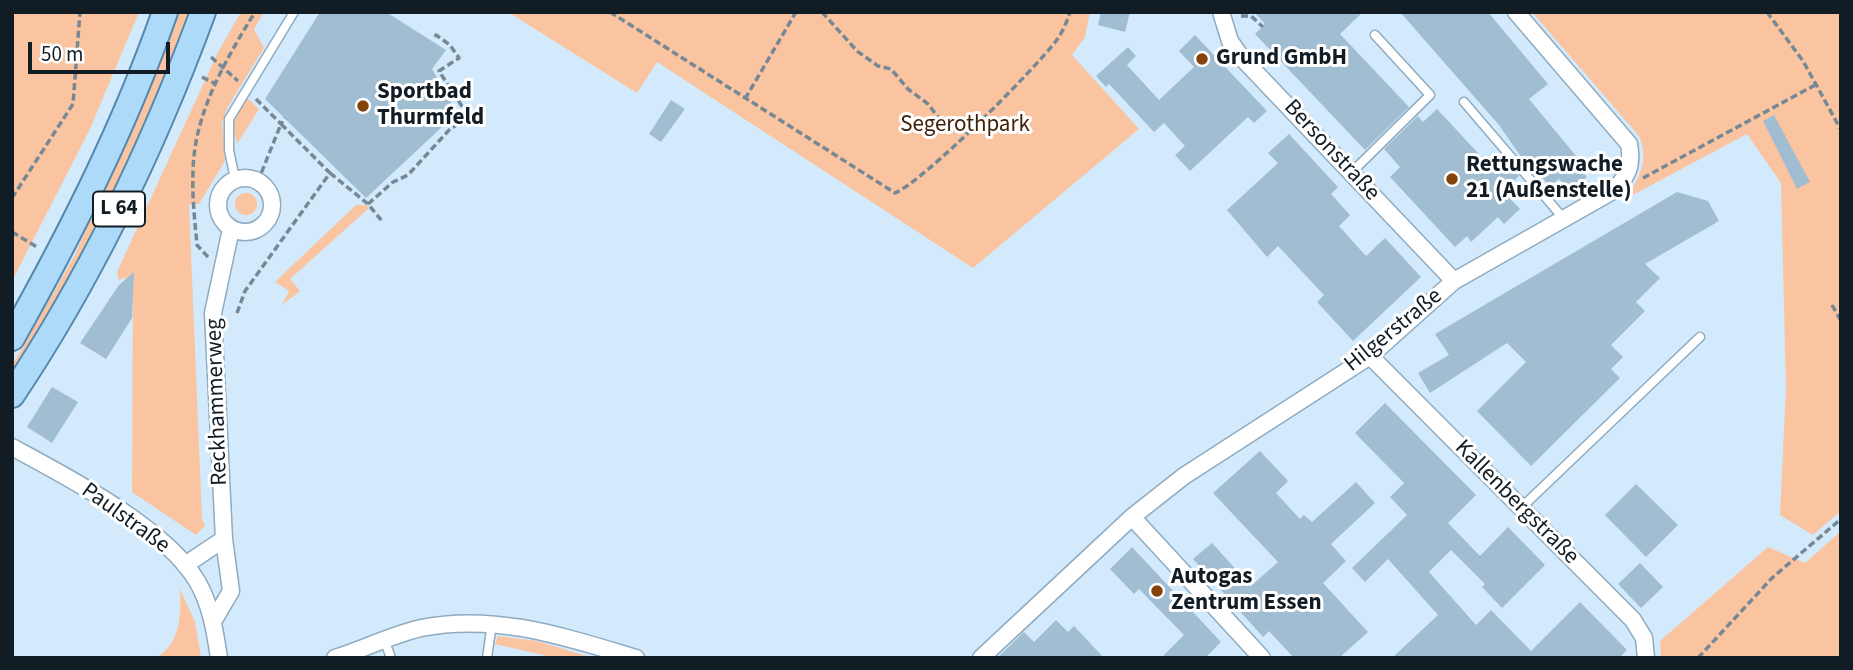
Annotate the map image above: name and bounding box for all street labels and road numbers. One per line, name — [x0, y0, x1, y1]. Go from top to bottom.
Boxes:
street label: Bersonstraße — [1277, 95, 1385, 207]
road number: L 64 — [93, 192, 145, 227]
street label: Hilgerstraße — [1340, 283, 1448, 379]
street label: Reckhammerweg — [201, 318, 235, 486]
street label: Kallenbergstraße — [1448, 435, 1584, 571]
street label: Paulstraße — [75, 478, 175, 560]

